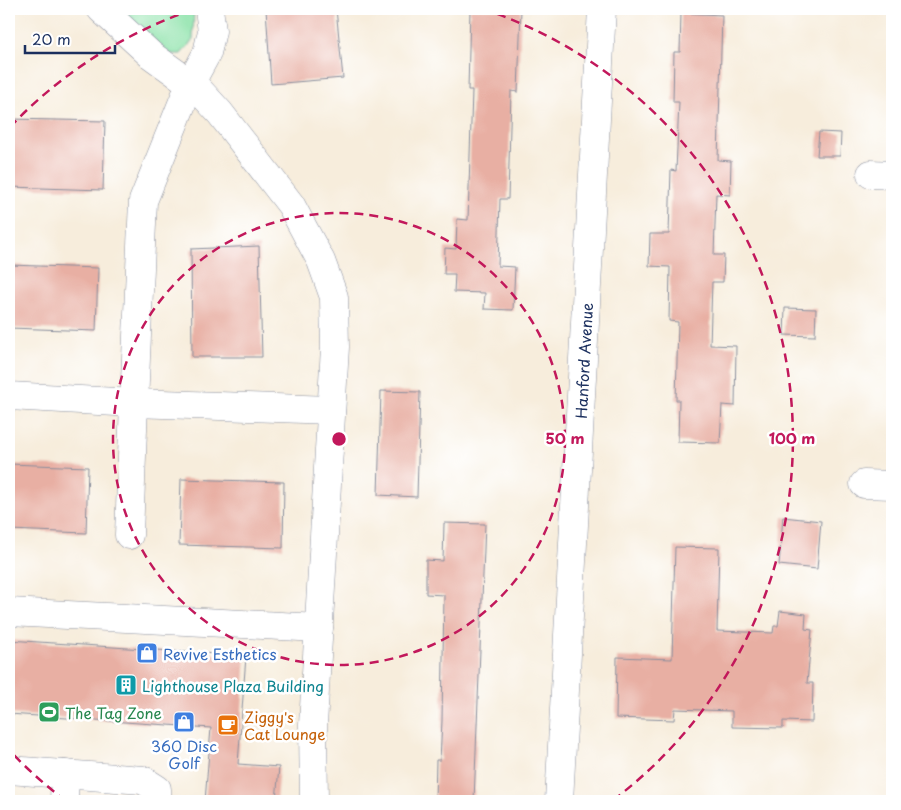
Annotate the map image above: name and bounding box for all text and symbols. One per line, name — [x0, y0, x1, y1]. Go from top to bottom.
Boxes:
scale bar — [25, 22, 115, 54]
text: 20 m — [32, 27, 71, 50]
street label: Hanford Avenue — [568, 302, 598, 419]
text: 50 m — [546, 426, 584, 449]
text: 100 m — [769, 426, 815, 449]
centre of rings — [330, 430, 348, 448]
shop icon: Revive Esthetics — [135, 641, 159, 665]
place label: Revive Esthetics — [163, 642, 277, 665]
building icon: Lighthouse Plaza Building — [114, 673, 138, 697]
place label: Lighthouse Plaza Building — [142, 674, 324, 697]
sports icon: The Tag Zone — [37, 700, 61, 724]
place label: The Tag Zone — [65, 701, 162, 724]
place label: Ziggy's Cat Lounge — [244, 705, 325, 745]
shop icon: 360 Disc Golf — [172, 710, 196, 734]
cafe icon: Ziggy's Cat Lounge — [216, 713, 240, 737]
place label: 360 Disc Golf — [151, 734, 217, 774]

